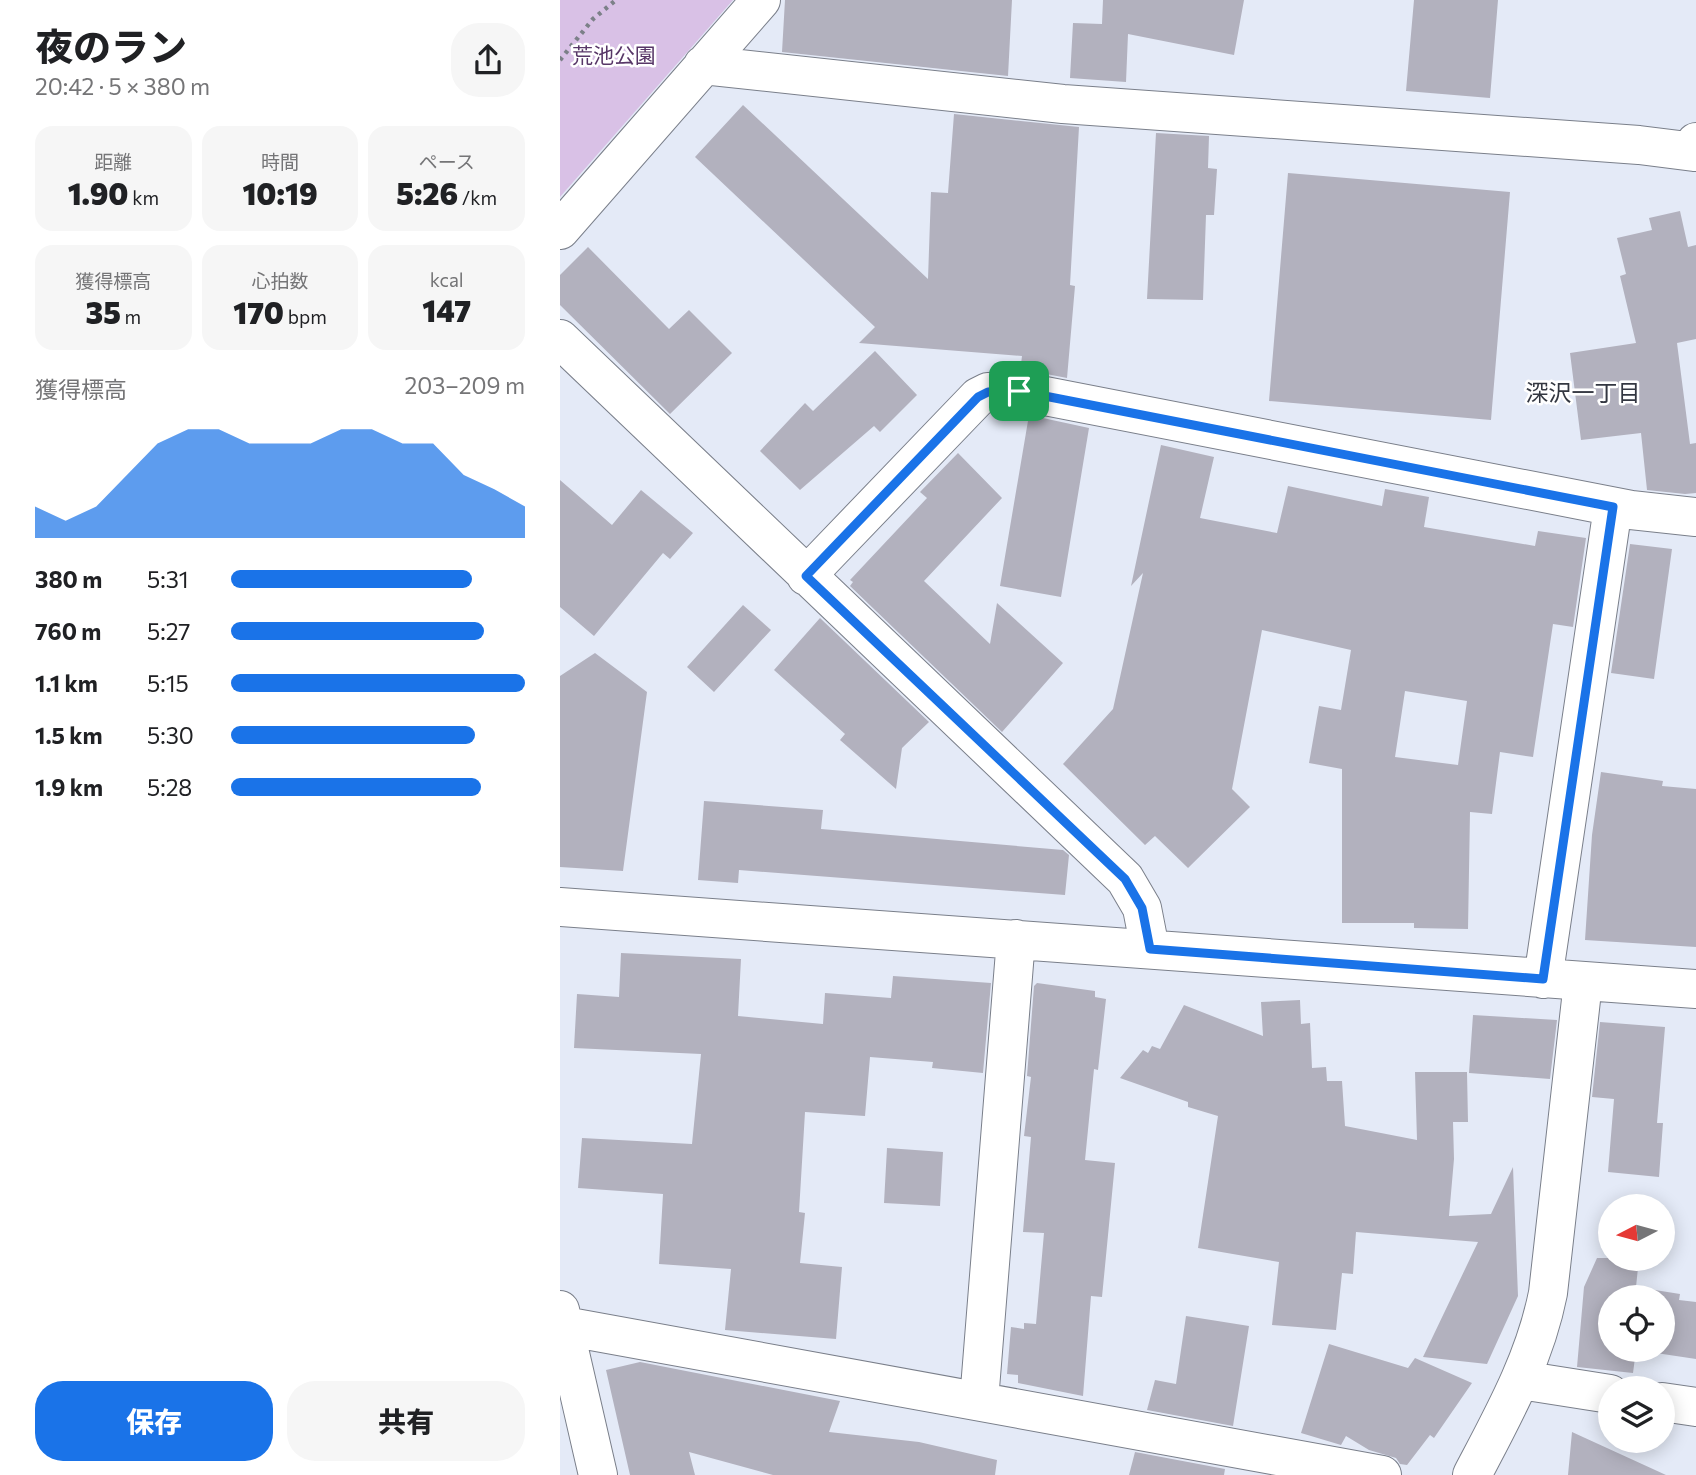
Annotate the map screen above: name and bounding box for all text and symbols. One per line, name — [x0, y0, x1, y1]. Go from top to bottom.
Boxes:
text: 夜のラン — [35, 22, 187, 69]
button: share — [451, 23, 525, 97]
park label: 荒池公園 — [572, 42, 656, 67]
text: 20:42 · 5 × 380 m — [35, 72, 210, 100]
text: 距離 — [94, 150, 132, 173]
text: 時間 — [261, 150, 299, 173]
text: ペース — [419, 150, 475, 173]
text: 1.90 — [68, 174, 129, 211]
text: 10:19 — [242, 174, 318, 211]
text: 5:26 — [396, 174, 458, 211]
text: km — [129, 186, 159, 209]
text: /km — [458, 186, 497, 209]
text: kcal — [430, 268, 464, 291]
text: 獲得標高 — [75, 269, 151, 292]
text: 心拍数 — [251, 269, 309, 292]
text: 147 — [422, 291, 471, 328]
text: 35 — [86, 293, 121, 330]
text: 170 — [233, 293, 284, 330]
text: m — [121, 305, 141, 328]
text: bpm — [284, 305, 327, 328]
pin — [989, 361, 1049, 421]
text: 203–209 m — [405, 371, 525, 399]
icon: arrive — [1000, 372, 1038, 410]
text: 獲得標高 — [35, 375, 127, 403]
district label: 深沢一丁目 — [1526, 378, 1641, 406]
text: 380 m — [35, 565, 102, 593]
text: 5:31 — [147, 565, 189, 593]
text: 760 m — [35, 617, 101, 645]
text: 5:27 — [147, 617, 190, 645]
text: 1.1 km — [35, 669, 98, 697]
text: 5:15 — [147, 669, 189, 697]
text: 1.5 km — [35, 721, 103, 749]
text: 5:30 — [147, 721, 194, 749]
text: 1.9 km — [35, 773, 103, 801]
text: 5:28 — [147, 773, 192, 801]
north arrow — [1598, 1194, 1675, 1270]
map controls — [1598, 1194, 1675, 1453]
button: locate — [1598, 1285, 1675, 1362]
button: layers — [1598, 1376, 1675, 1453]
button: 保存 — [35, 1381, 273, 1461]
button: 共有 — [287, 1381, 525, 1461]

